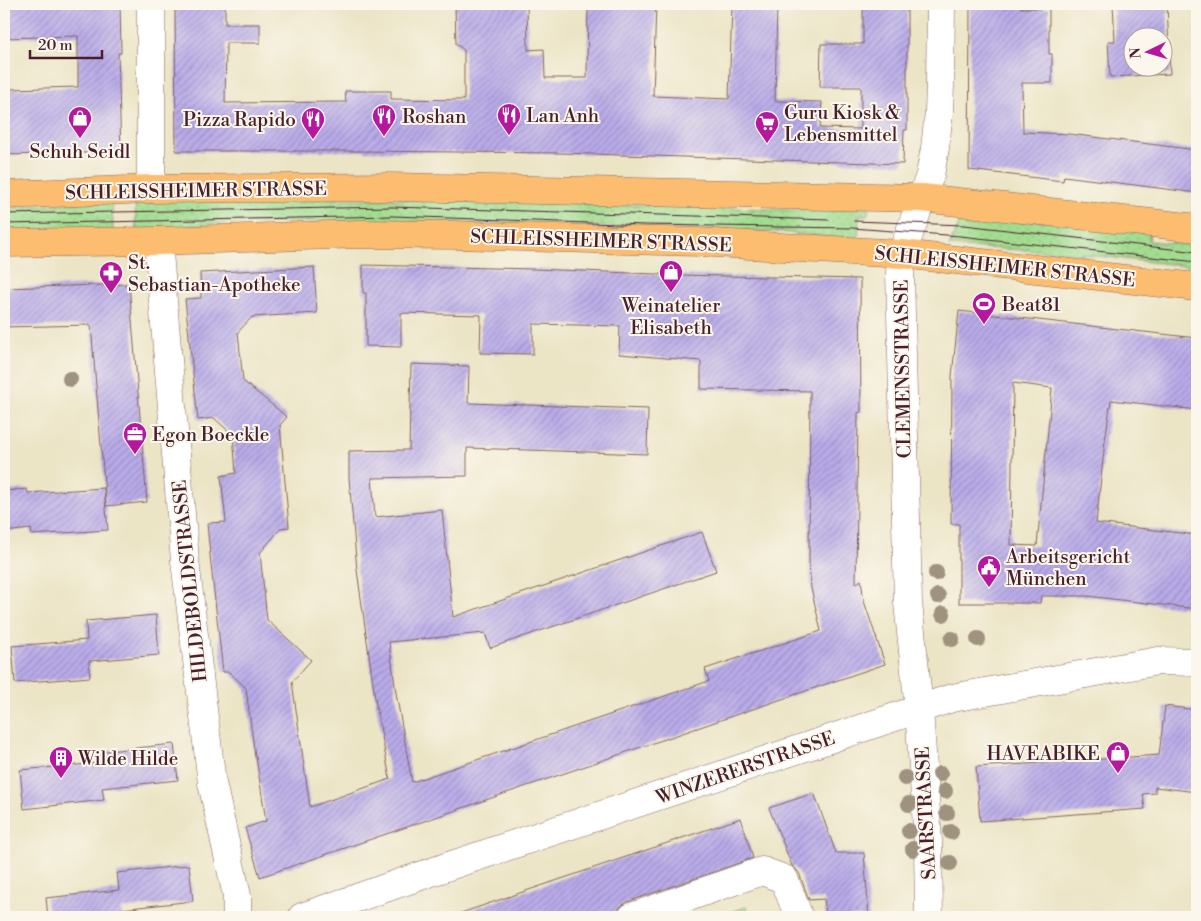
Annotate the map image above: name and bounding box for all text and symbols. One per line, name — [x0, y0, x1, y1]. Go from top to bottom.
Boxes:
scale bar — [30, 28, 102, 60]
north arrow — [1124, 28, 1174, 78]
text: 20 m — [38, 36, 73, 55]
text: N — [1127, 47, 1145, 59]
place label: Guru Kiosk & Lebensmittel — [784, 101, 901, 147]
restaurant icon: Lan Anh — [496, 102, 522, 136]
restaurant icon: Roshan — [371, 103, 397, 137]
place label: Lan Anh — [526, 104, 599, 128]
shop icon: Schuh Seidl — [67, 105, 93, 139]
place label: Roshan — [402, 105, 466, 129]
restaurant icon: Pizza Rapido — [300, 106, 326, 140]
place label: Pizza Rapido — [183, 108, 296, 132]
supermarket icon: Guru Kiosk & Lebensmittel — [754, 110, 780, 144]
place label: Schuh Seidl — [30, 140, 131, 164]
street label: SCHLEISSHEIMER STRASSE — [65, 177, 327, 205]
street label: SCHLEISSHEIMER STRASSE — [470, 224, 732, 258]
street label: SCHLEISSHEIMER STRASSE — [873, 241, 1136, 293]
place label: St. Sebastian-Apotheke — [128, 251, 300, 297]
shop icon: Weinatelier Elisabeth — [658, 259, 684, 293]
pharmacy icon: St. Sebastian-Apotheke — [98, 260, 124, 294]
street label: CLEMENSSTRASSE — [889, 279, 917, 459]
sports icon: Beat81 — [971, 291, 997, 325]
place label: Beat81 — [1001, 293, 1061, 317]
place label: Weinatelier Elisabeth — [621, 294, 720, 340]
office icon: Egon Boeckle — [122, 421, 148, 455]
place label: Egon Boeckle — [152, 423, 269, 447]
street label: HILDEBOLDSTRASSE — [167, 479, 213, 683]
place label: Arbeitsgericht München — [1005, 545, 1130, 591]
public building icon: Arbeitsgericht München — [976, 554, 1002, 588]
street label: WINZERERSTRASSE — [652, 726, 838, 810]
shop icon: HAVEABIKE — [1105, 740, 1131, 774]
place label: HAVEABIKE — [987, 742, 1100, 766]
building icon: Wilde Hilde — [48, 745, 74, 779]
street label: SAARSTRASSE — [911, 746, 941, 880]
place label: Wilde Hilde — [77, 747, 178, 771]

